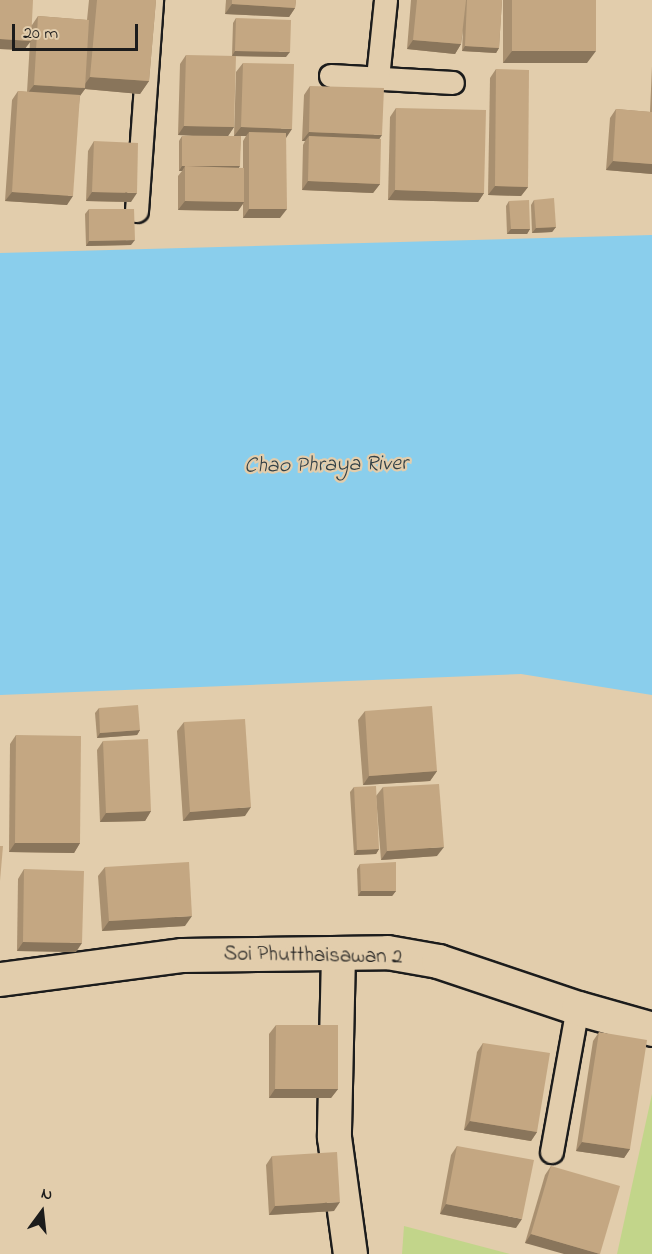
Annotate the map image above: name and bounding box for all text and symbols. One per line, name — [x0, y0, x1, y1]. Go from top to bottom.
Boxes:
scale bar — [15, 12, 141, 50]
text: 20 m — [23, 21, 58, 47]
water label: Chao Phraya River — [244, 451, 408, 481]
street label: Soi Phutthaisawan 2 — [223, 942, 403, 970]
north arrow — [12, 1182, 72, 1242]
text: N — [38, 1182, 55, 1208]

